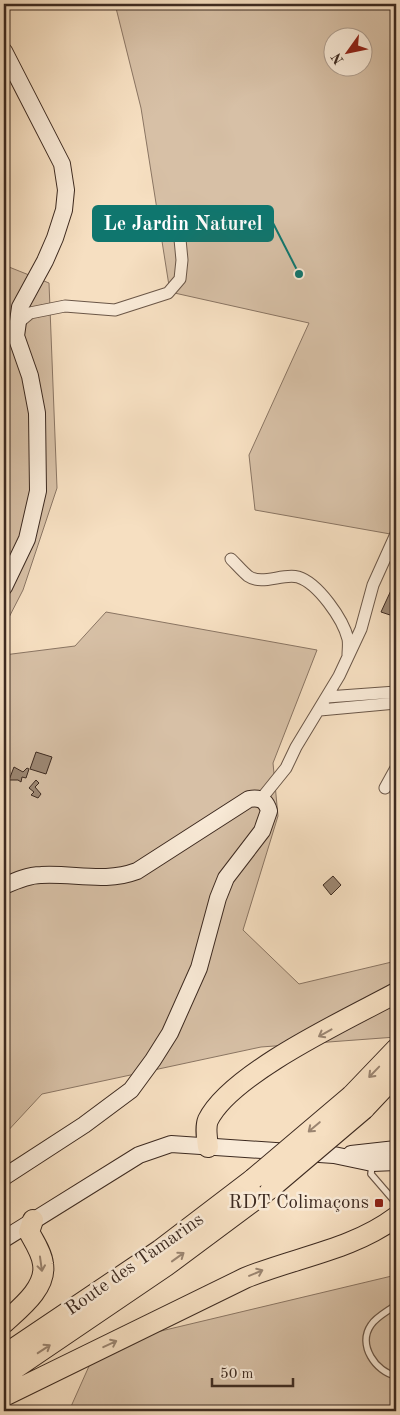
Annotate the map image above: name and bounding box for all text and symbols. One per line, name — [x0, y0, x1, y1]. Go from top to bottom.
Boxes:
north arrow — [322, 28, 372, 78]
text: N — [329, 50, 347, 67]
callout: Le Jardin Naturel — [93, 206, 273, 241]
text: Le Jardin Naturel — [103, 215, 263, 235]
one-way arrow — [318, 1028, 333, 1038]
one-way arrow — [368, 1066, 380, 1079]
one-way arrow — [308, 1122, 321, 1133]
place label: RDT Colimaçons — [229, 1194, 369, 1213]
marker: RDT Colimaçons — [373, 1197, 385, 1209]
street label: Route des Tamarins — [62, 1210, 208, 1320]
one-way arrow — [171, 1252, 185, 1262]
one-way arrow — [37, 1256, 47, 1272]
one-way arrow — [248, 1268, 263, 1278]
one-way arrow — [103, 1339, 118, 1349]
one-way arrow — [37, 1344, 51, 1354]
scale bar — [212, 1355, 294, 1387]
text: 50 m — [220, 1367, 254, 1382]

